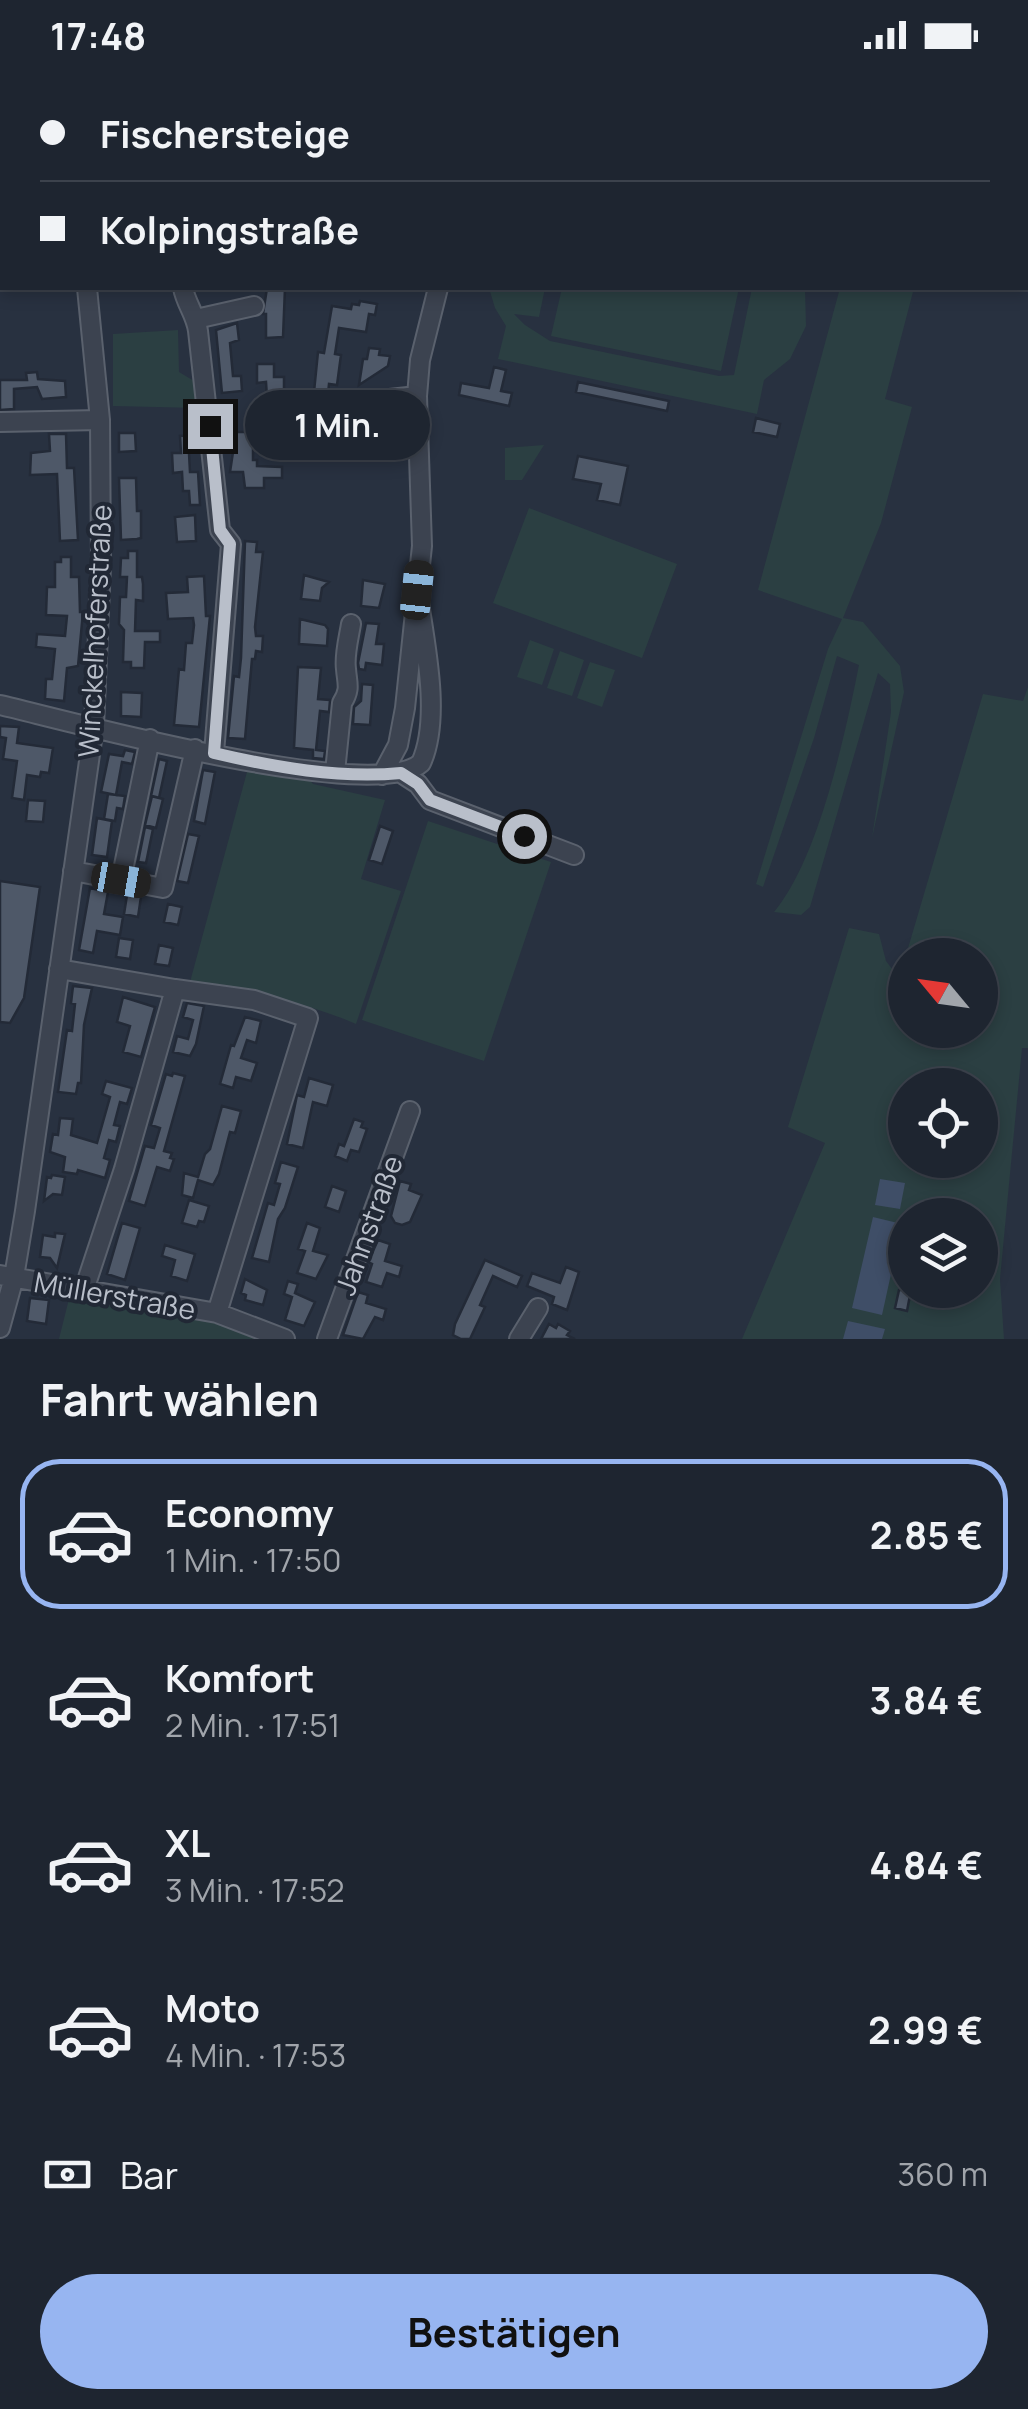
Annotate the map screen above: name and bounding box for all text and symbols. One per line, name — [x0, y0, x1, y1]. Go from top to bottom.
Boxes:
text: 17:48 — [50, 9, 146, 61]
text: Fischersteige — [100, 107, 350, 159]
text: Kolpingstraße — [100, 203, 359, 255]
callout: 1 Min. — [245, 391, 430, 461]
text: 1 Min. — [294, 403, 381, 447]
route end — [188, 404, 233, 449]
street label: Winckelhoferstraße — [68, 504, 120, 758]
car — [399, 559, 435, 621]
route start — [502, 814, 547, 859]
car — [89, 860, 153, 900]
north arrow — [888, 938, 998, 1048]
map controls — [888, 938, 998, 1308]
button: locate — [888, 1068, 998, 1178]
street label: Jahnstraße — [325, 1150, 411, 1300]
button: layers — [888, 1198, 998, 1308]
street label: Müllerstraße — [31, 1262, 199, 1328]
text: Fahrt wählen — [40, 1368, 319, 1430]
text: Economy — [165, 1486, 334, 1538]
icon: car — [45, 1489, 135, 1579]
text: 2.85 € — [870, 1508, 983, 1560]
text: 1 Min. · 17:50 — [165, 1538, 342, 1582]
text: Komfort — [165, 1651, 314, 1703]
icon: car — [45, 1654, 135, 1744]
text: 3.84 € — [869, 1673, 983, 1725]
text: 2 Min. · 17:51 — [165, 1703, 340, 1747]
text: XL — [165, 1816, 210, 1868]
icon: car — [45, 1819, 135, 1909]
text: 4.84 € — [869, 1838, 983, 1890]
text: 3 Min. · 17:52 — [165, 1868, 345, 1912]
text: Moto — [165, 1981, 260, 2033]
icon: car — [45, 1984, 135, 2074]
text: 2.99 € — [868, 2003, 983, 2055]
text: 4 Min. · 17:53 — [165, 2033, 346, 2077]
icon: cash — [40, 2147, 95, 2202]
text: Bar — [120, 2148, 178, 2200]
text: 360 m — [897, 2152, 988, 2196]
button: Bestätigen — [40, 2274, 988, 2389]

